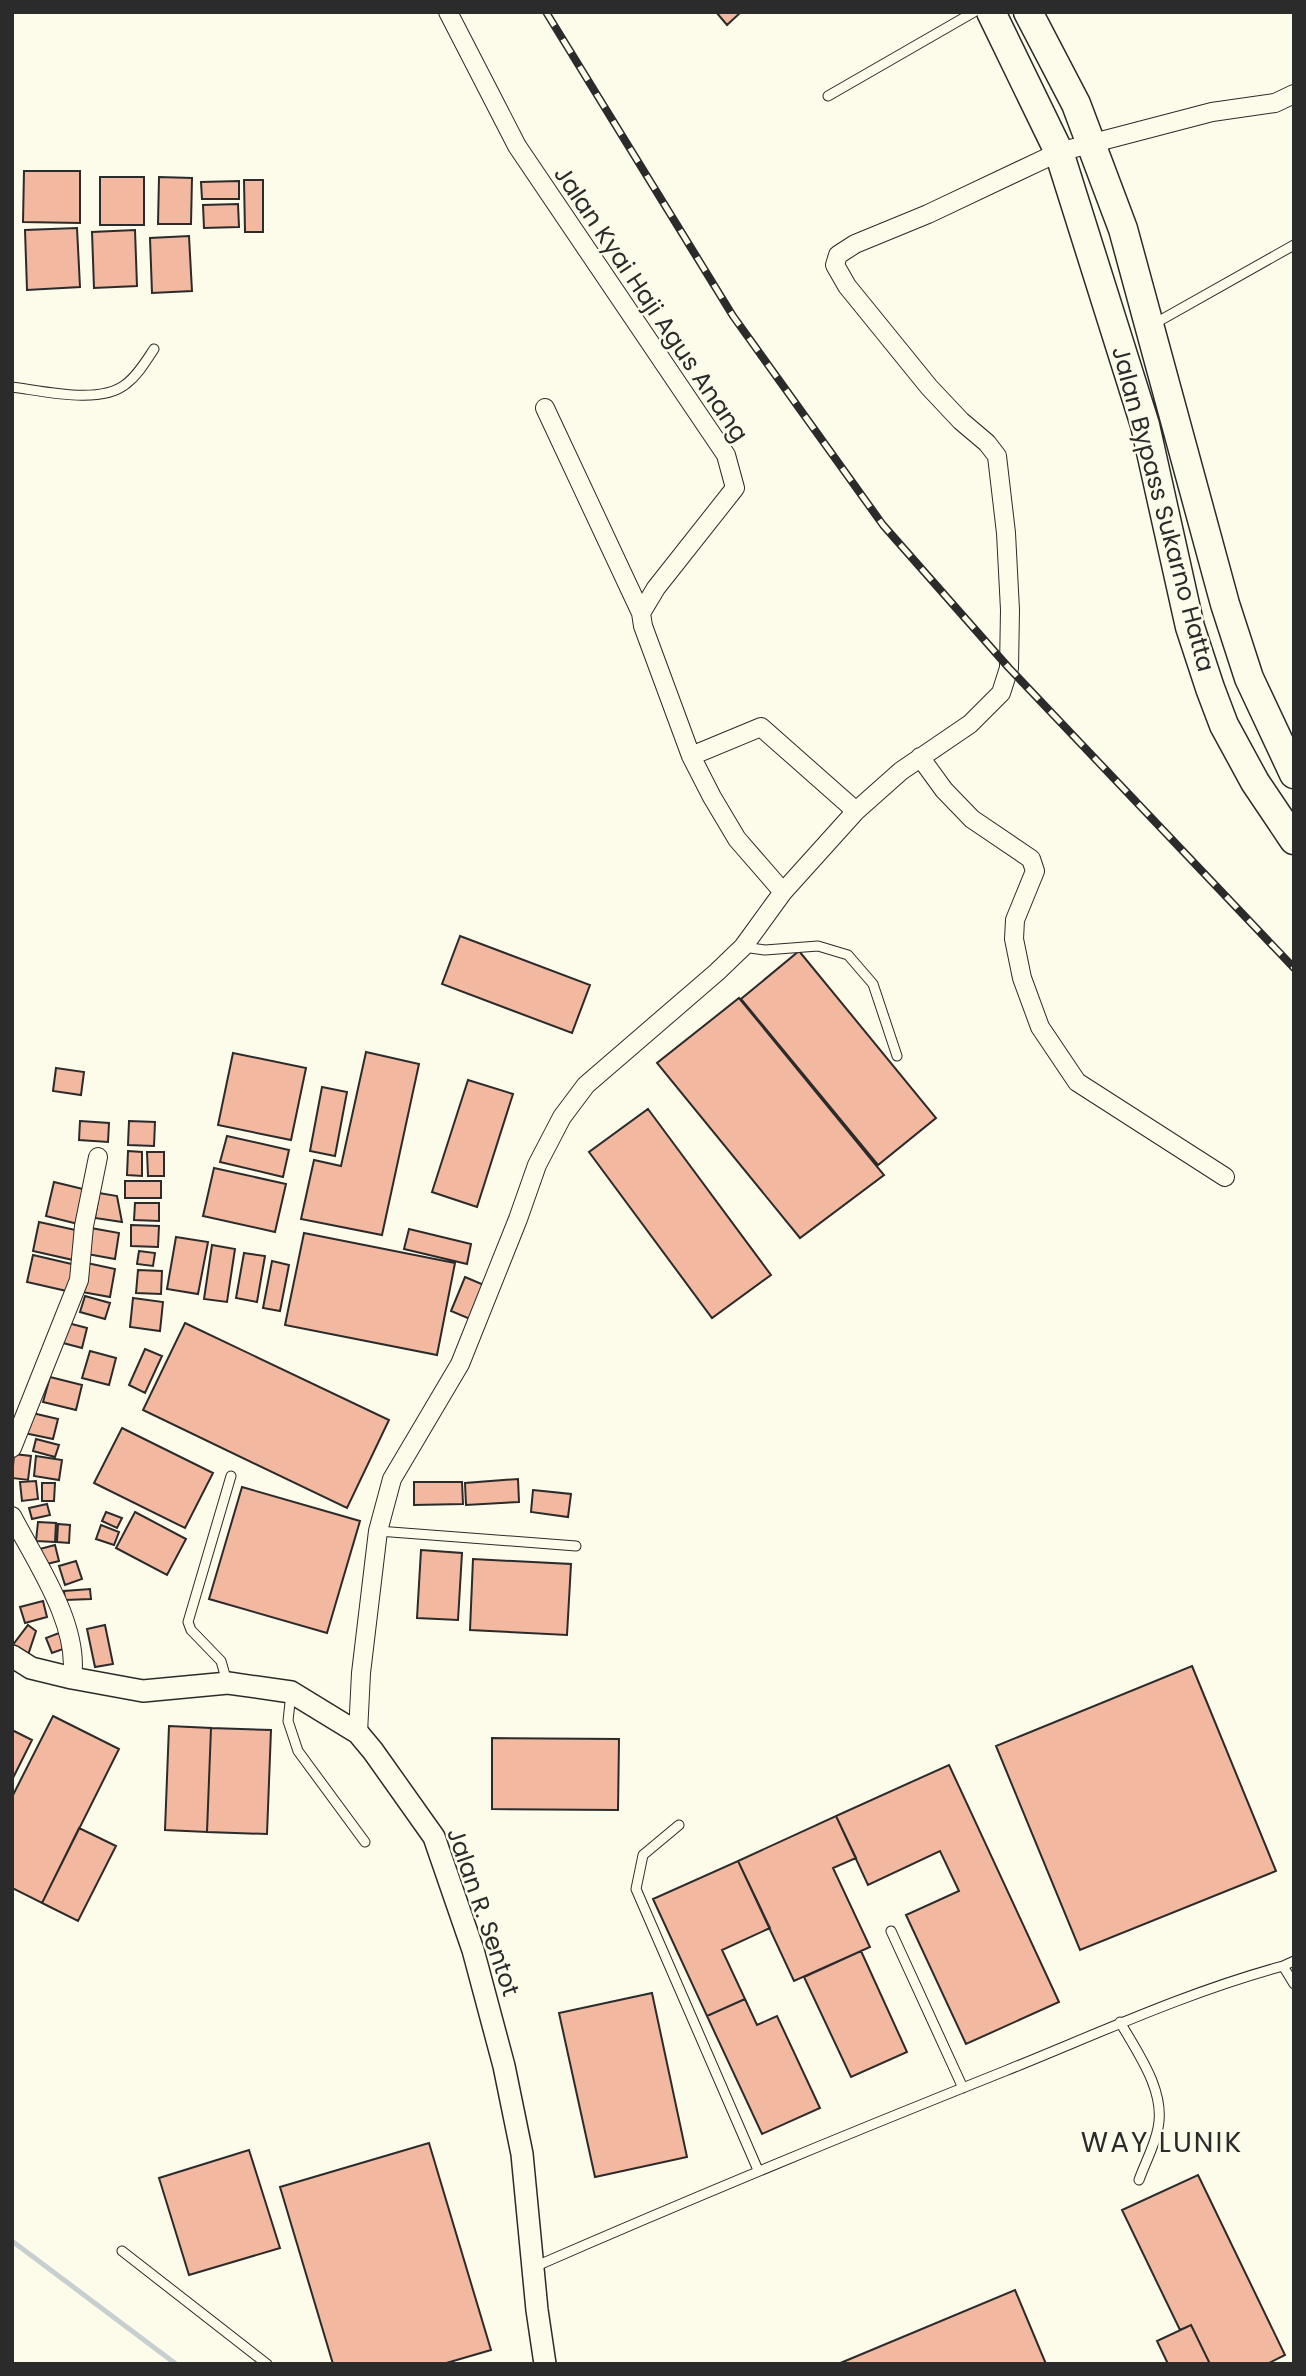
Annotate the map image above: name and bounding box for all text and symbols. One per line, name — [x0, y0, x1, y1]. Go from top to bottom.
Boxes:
street label: Jalan Kyai Haji Agus Anang — [546, 159, 756, 448]
street label: Jalan Bypass Sukarno Hatta — [1104, 343, 1223, 675]
street label: Jalan R. Sentot — [439, 1823, 528, 2000]
district label: WAY LUNIK — [1081, 2123, 1243, 2162]

